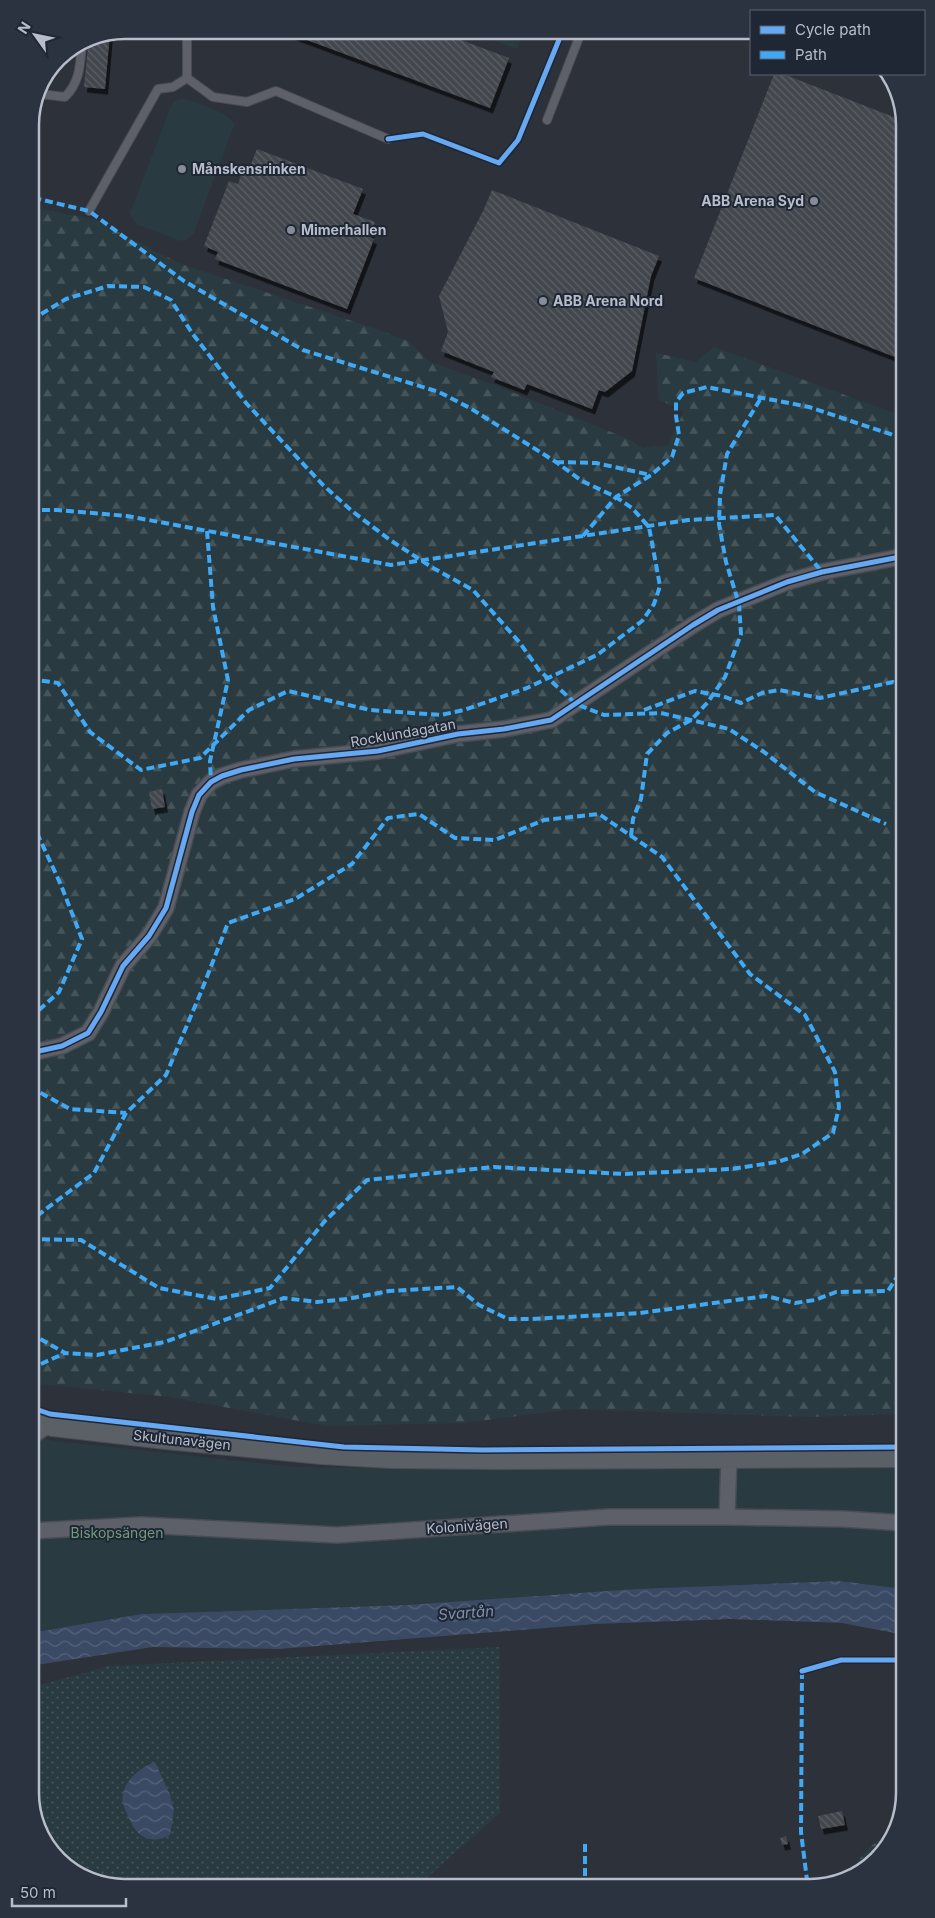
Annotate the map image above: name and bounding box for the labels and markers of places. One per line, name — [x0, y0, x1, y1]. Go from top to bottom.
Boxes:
place label: Månskensrinken — [192, 160, 306, 177]
marker: Månskensrinken — [176, 163, 188, 175]
place label: ABB Arena Syd — [701, 192, 804, 209]
marker: ABB Arena Syd — [808, 195, 820, 207]
place label: Mimerhallen — [301, 221, 386, 238]
marker: Mimerhallen — [285, 224, 297, 236]
place label: ABB Arena Nord — [553, 292, 663, 309]
marker: ABB Arena Nord — [537, 295, 549, 307]

